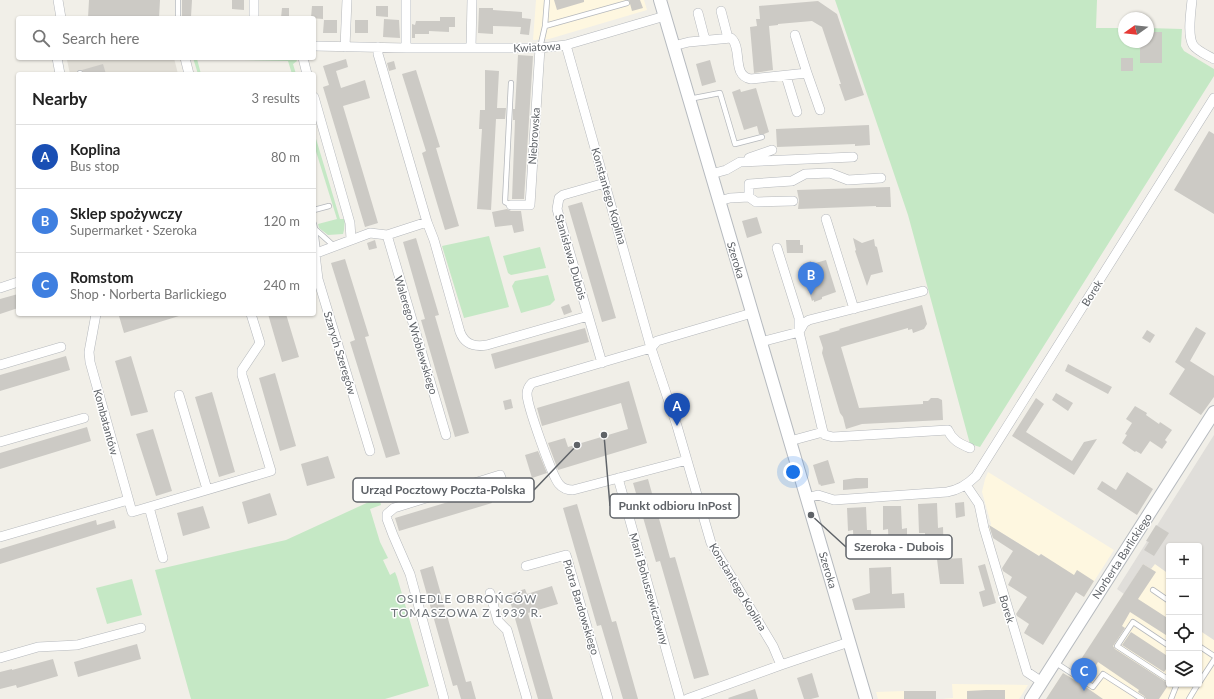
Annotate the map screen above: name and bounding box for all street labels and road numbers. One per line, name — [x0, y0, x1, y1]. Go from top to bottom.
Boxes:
street label: Kwiatowa — [513, 39, 561, 54]
street label: Niebrowska — [525, 107, 542, 165]
street label: Konstantego Koplina — [589, 146, 630, 246]
street label: Stanisława Dubois — [553, 212, 590, 301]
street label: Szeroka — [725, 240, 748, 280]
street label: Walerego Wróblewskiego — [392, 274, 441, 396]
street label: Borek — [1079, 277, 1105, 308]
street label: Szarych Szeregów — [322, 310, 359, 396]
street label: Kombatantów — [91, 387, 122, 457]
street label: Norberta Barlickiego — [1089, 510, 1154, 601]
street label: Marii Bohuszewiczówny — [627, 531, 672, 647]
street label: Konstantego Koplina — [707, 541, 770, 633]
street label: Szeroka — [817, 550, 840, 590]
street label: Piotra Bardowskiego — [561, 557, 602, 656]
street label: Borek — [997, 593, 1018, 625]

